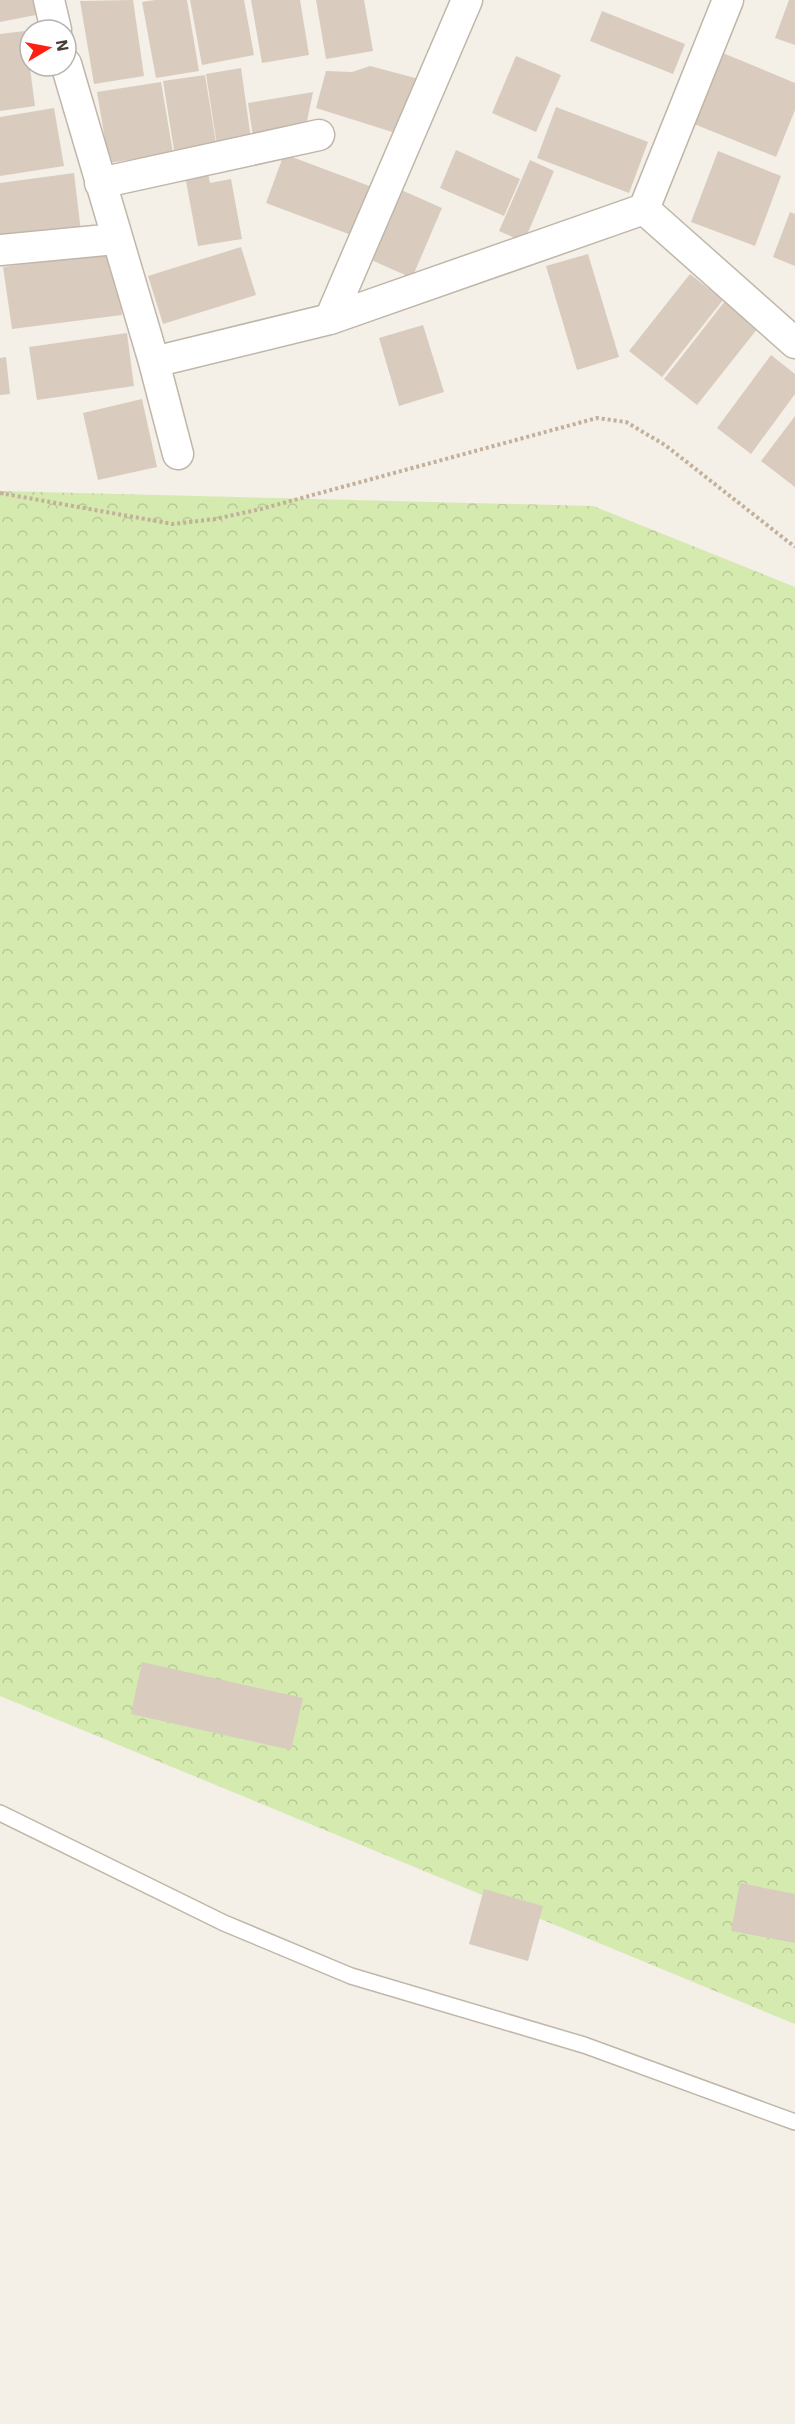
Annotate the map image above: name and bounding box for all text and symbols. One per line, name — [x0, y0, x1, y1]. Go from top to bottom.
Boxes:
north arrow — [18, 18, 78, 78]
text: N — [52, 38, 74, 53]

